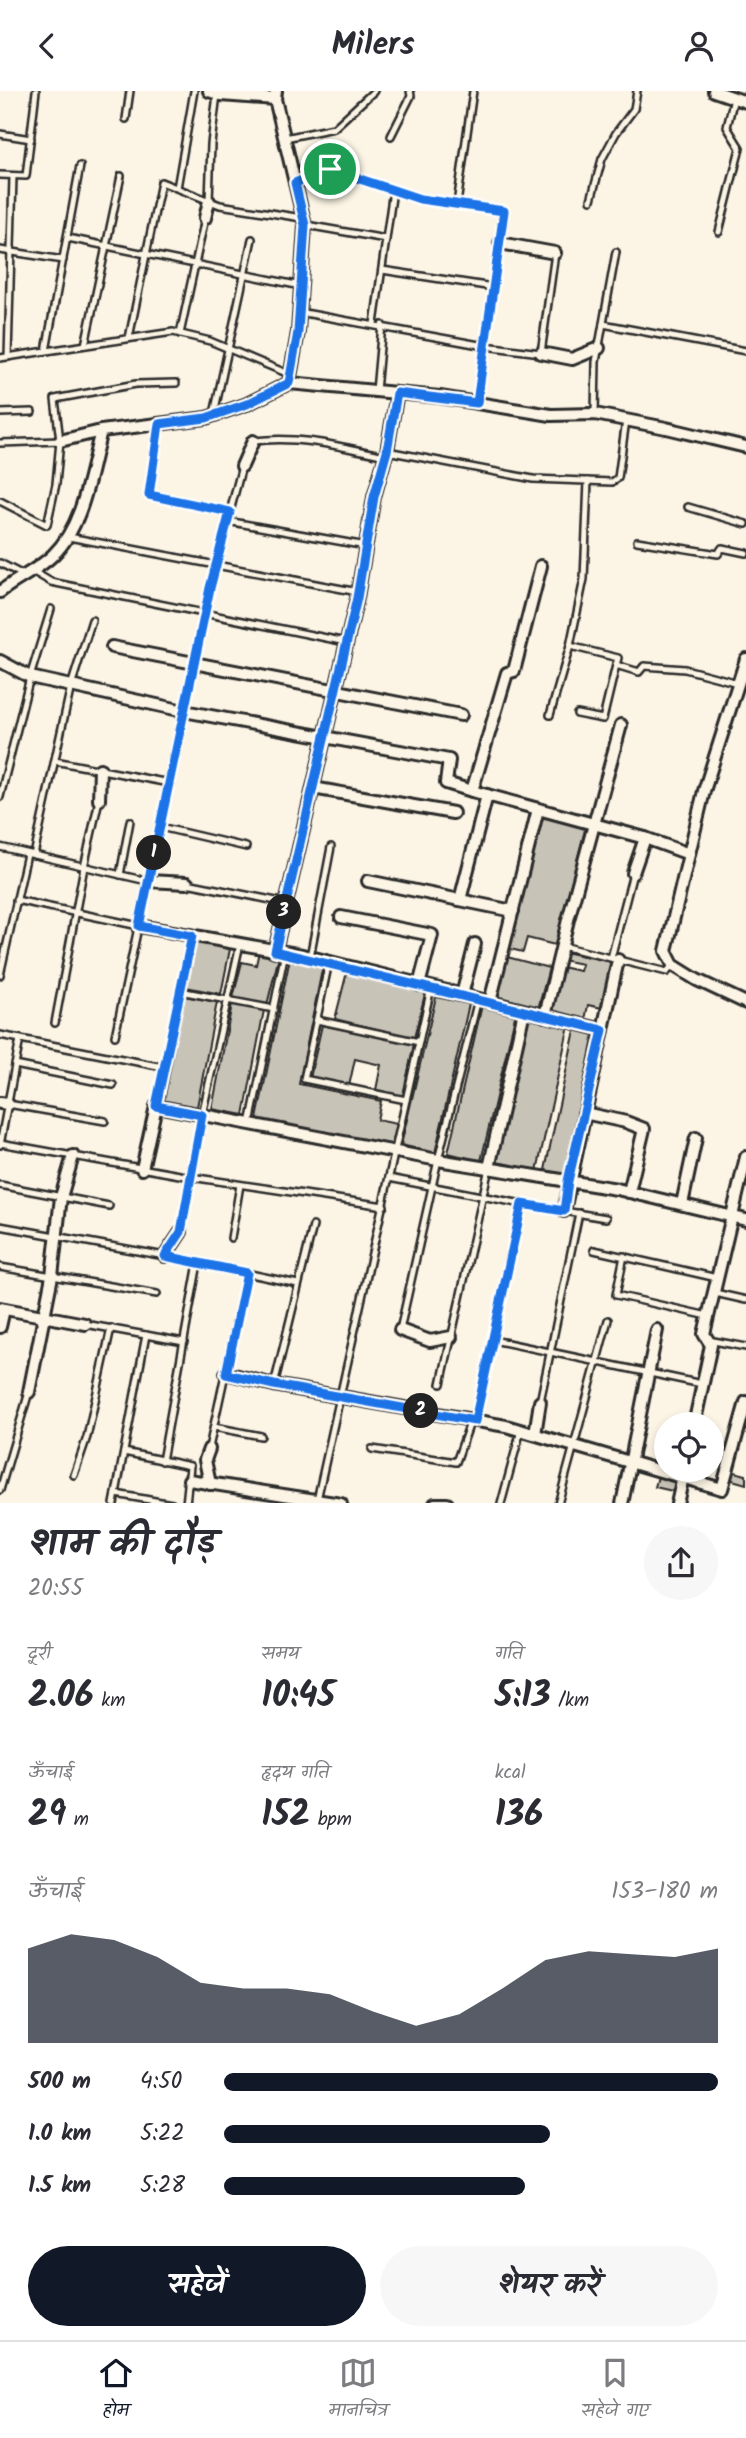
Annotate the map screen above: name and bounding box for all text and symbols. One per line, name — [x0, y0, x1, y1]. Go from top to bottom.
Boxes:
text: Milers — [331, 20, 415, 71]
icon: back — [28, 27, 66, 65]
icon: person — [680, 27, 718, 65]
pin — [300, 139, 360, 199]
icon: arrive — [311, 150, 349, 188]
pin: 1 — [136, 835, 172, 871]
text: 1 — [151, 837, 156, 867]
pin: 3 — [266, 895, 302, 929]
text: 3 — [278, 896, 289, 926]
pin: 2 — [404, 1393, 438, 1429]
text: 2 — [415, 1395, 426, 1425]
map controls — [654, 1412, 724, 1482]
button: locate — [654, 1412, 724, 1482]
text: शाम की दौड़ — [28, 1515, 216, 1575]
button: share — [644, 1526, 718, 1600]
text: 20:55 — [28, 1571, 83, 1607]
text: दूरी — [28, 1639, 51, 1669]
text: समय — [261, 1639, 299, 1669]
text: गति — [495, 1639, 523, 1669]
text: 2.06 — [28, 1669, 94, 1725]
text: 10:45 — [261, 1669, 335, 1725]
text: 5:13 — [495, 1669, 551, 1725]
text: km — [94, 1686, 125, 1716]
text: /km — [551, 1686, 589, 1716]
text: ऊँचाई — [28, 1758, 73, 1788]
text: हृदय गति — [261, 1758, 329, 1788]
text: kcal — [495, 1758, 526, 1788]
text: 29 — [28, 1788, 66, 1844]
text: 152 — [261, 1788, 310, 1844]
text: 136 — [495, 1788, 543, 1844]
text: m — [66, 1805, 89, 1835]
text: bpm — [310, 1805, 352, 1835]
text: ऊँचाई — [28, 1874, 83, 1910]
text: 153–180 m — [611, 1874, 718, 1910]
text: 500 m — [28, 2064, 91, 2100]
text: 4:50 — [140, 2064, 182, 2100]
text: 1.0 km — [28, 2116, 91, 2152]
text: 5:22 — [140, 2116, 185, 2152]
text: 1.5 km — [28, 2168, 91, 2204]
text: 5:28 — [140, 2168, 185, 2204]
button: सहेजें — [28, 2246, 366, 2326]
button: शेयर करें — [380, 2246, 718, 2326]
tab: होम — [97, 2354, 135, 2426]
tab: मानचित्र — [329, 2354, 388, 2426]
tab: सहेजे गए — [581, 2354, 649, 2426]

